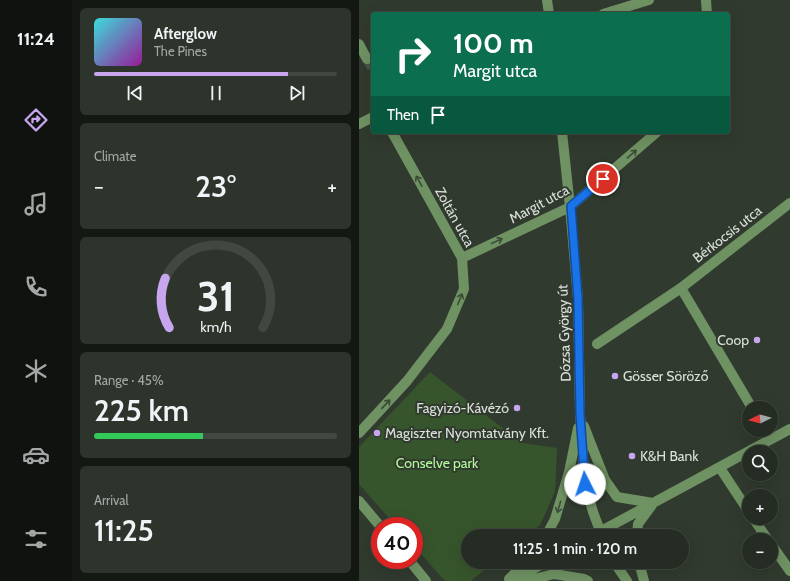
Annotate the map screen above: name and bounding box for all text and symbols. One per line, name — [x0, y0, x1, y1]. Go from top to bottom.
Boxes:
text: Afterglow — [154, 25, 217, 43]
text: 100 m — [453, 26, 534, 60]
text: 11:24 — [17, 28, 55, 50]
icon: right — [387, 28, 439, 80]
text: The Pines — [154, 43, 207, 59]
text: Margit utca — [453, 60, 537, 82]
icon: previous — [124, 82, 146, 104]
icon: pause — [205, 82, 227, 104]
icon: next — [286, 82, 308, 104]
icon: arrive — [427, 104, 449, 126]
icon: directions — [22, 106, 50, 134]
text: Then — [387, 106, 419, 124]
text: Climate — [94, 148, 136, 164]
one-way arrow — [626, 149, 637, 158]
pin — [586, 162, 620, 196]
text: 23° — [195, 168, 236, 205]
icon: arrive — [592, 168, 614, 190]
text: − — [94, 173, 104, 200]
text: + — [327, 173, 337, 200]
one-way arrow — [415, 175, 423, 187]
street label: Margit utca — [506, 181, 572, 227]
street label: Zoltán utca — [431, 184, 479, 250]
icon: music — [22, 190, 50, 218]
street label: Bérkocsis utca — [689, 201, 765, 267]
one-way arrow — [491, 237, 503, 244]
text: 31 — [197, 271, 234, 321]
icon: phone — [22, 273, 50, 301]
street label: Dózsa György út — [553, 284, 575, 382]
one-way arrow — [457, 293, 464, 305]
text: km/h — [200, 318, 231, 336]
place label: Coop — [717, 331, 749, 349]
marker: Coop — [752, 335, 762, 345]
icon: climate — [22, 357, 50, 385]
place label: Gösser Söröző — [623, 367, 709, 385]
marker: Gösser Söröző — [610, 371, 620, 381]
text: Range · 45% — [94, 372, 164, 388]
text: 225 km — [94, 392, 189, 429]
one-way arrow — [381, 399, 390, 409]
place label: Fagyizó-Kávézó — [416, 399, 509, 417]
north arrow — [742, 401, 778, 437]
map controls — [742, 401, 778, 569]
marker: Fagyizó-Kávézó — [512, 403, 522, 413]
place label: Magiszter Nyomtatvány Kft. — [385, 424, 549, 442]
marker: Magiszter Nyomtatvány Kft. — [372, 428, 382, 438]
icon: car — [22, 441, 50, 469]
button: search — [742, 445, 778, 481]
place label: K&H Bank — [640, 447, 699, 465]
marker: K&H Bank — [627, 451, 637, 461]
park label: Conselve park — [396, 454, 479, 472]
position arrow — [564, 463, 606, 505]
button: + — [742, 489, 778, 525]
text: Arrival — [94, 492, 129, 508]
one-way arrow — [555, 500, 562, 513]
text: 11:25 — [94, 512, 154, 549]
speed limit sign: 40 — [371, 517, 423, 569]
icon: filters — [22, 525, 50, 553]
button: − — [742, 533, 778, 569]
text: 11:25 · 1 min · 120 m — [513, 540, 637, 558]

